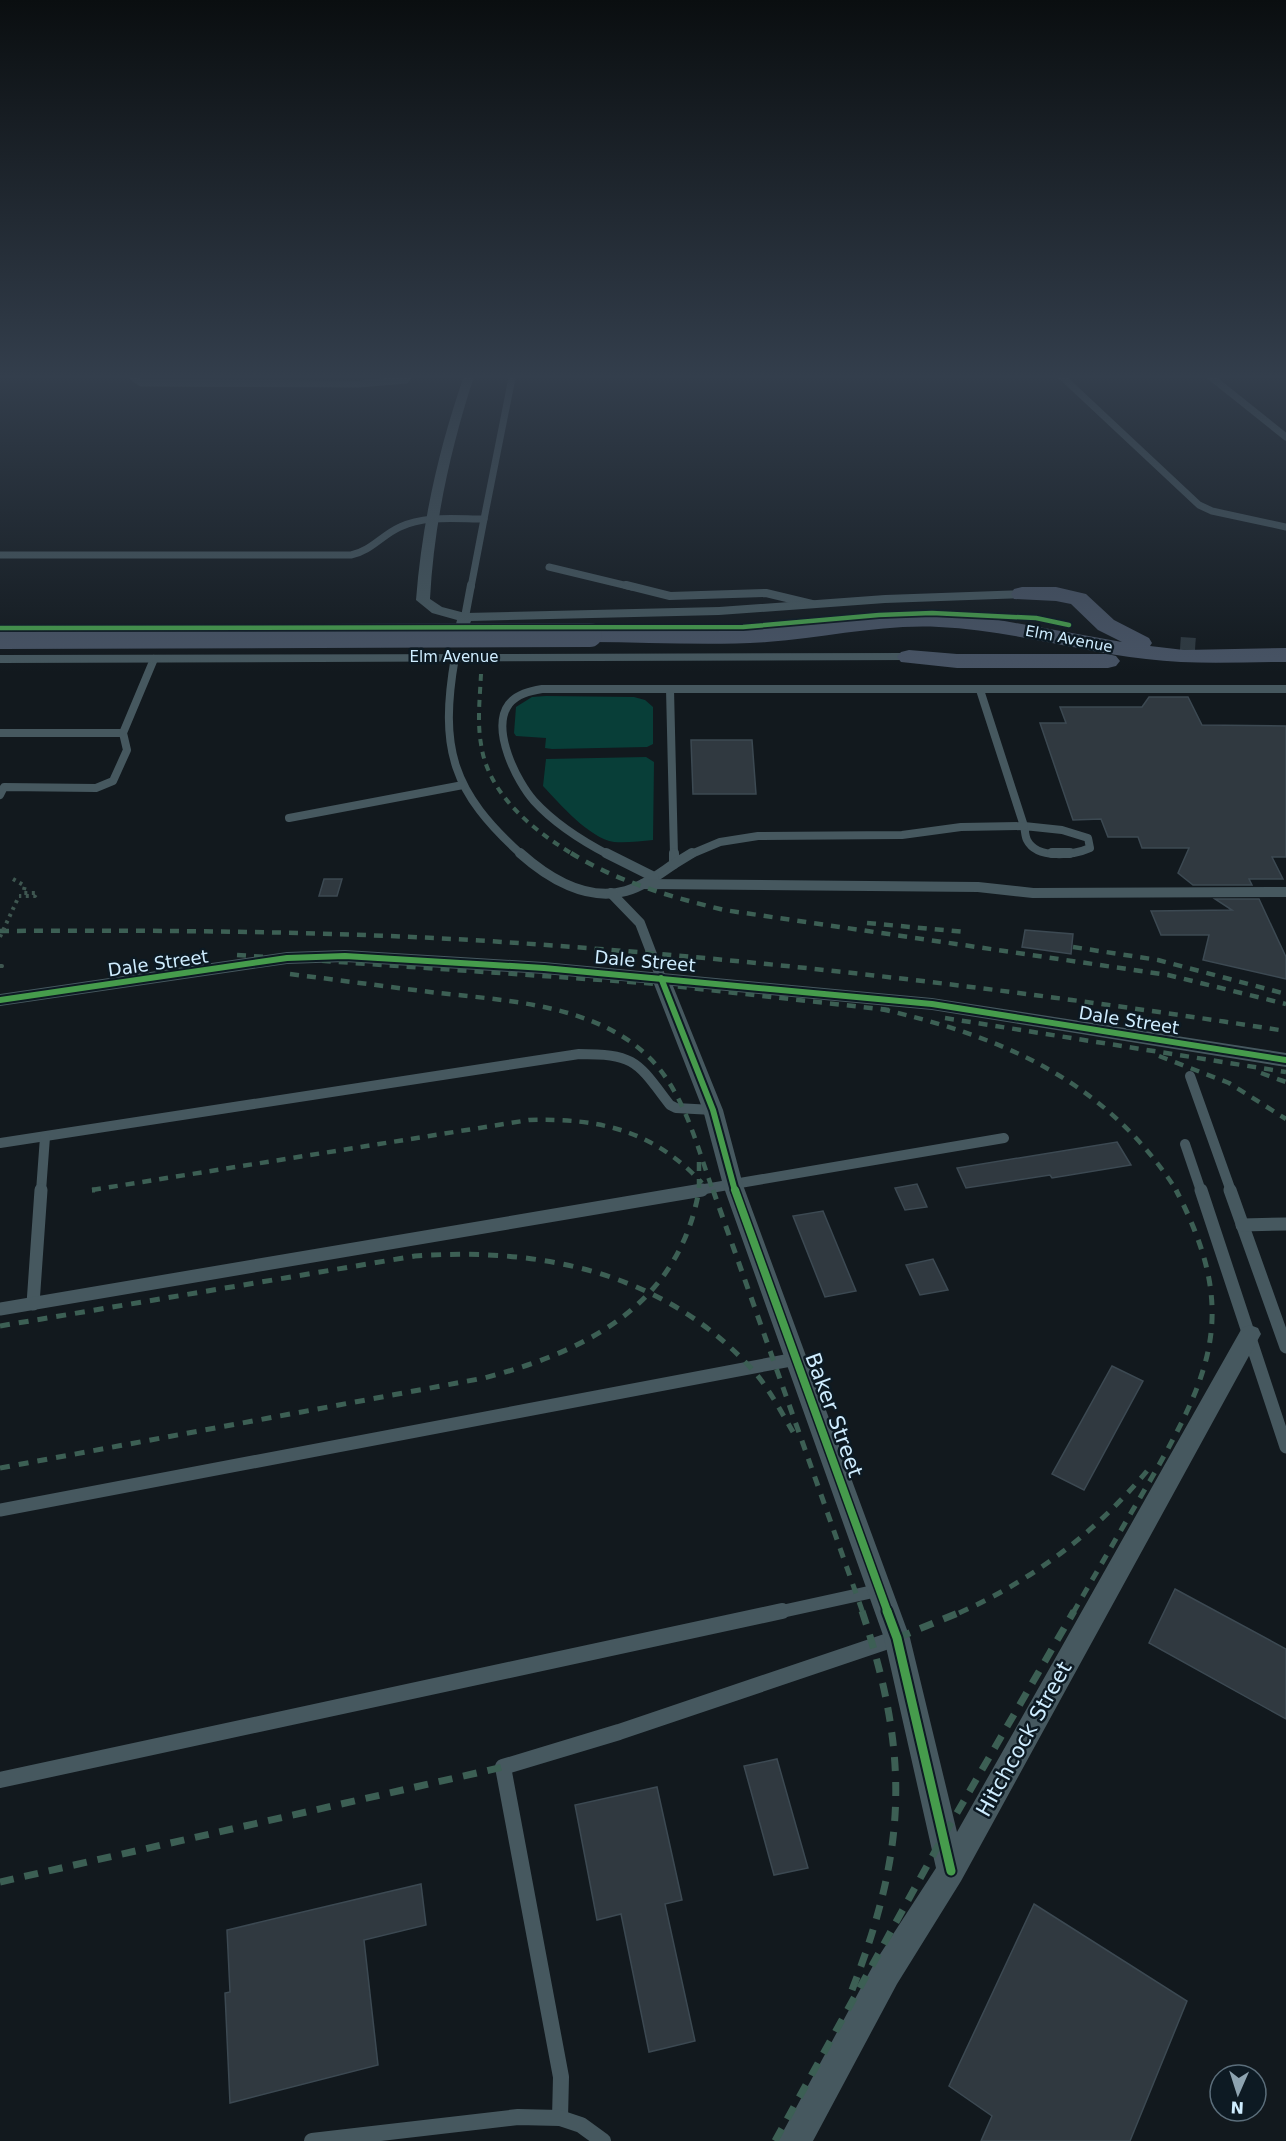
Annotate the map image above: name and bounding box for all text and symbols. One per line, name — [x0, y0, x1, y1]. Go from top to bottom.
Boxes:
street label: Elm Avenue — [1024, 622, 1114, 656]
street label: Elm Avenue — [410, 648, 498, 666]
street label: Dale Street — [106, 946, 210, 980]
street label: Dale Street — [594, 946, 696, 976]
street label: Dale Street — [1077, 1002, 1181, 1038]
street label: Baker Street — [800, 1349, 868, 1481]
street label: Hitchcock Street — [971, 1657, 1077, 1821]
north arrow — [1208, 2063, 1268, 2123]
text: N — [1230, 2098, 1244, 2117]

